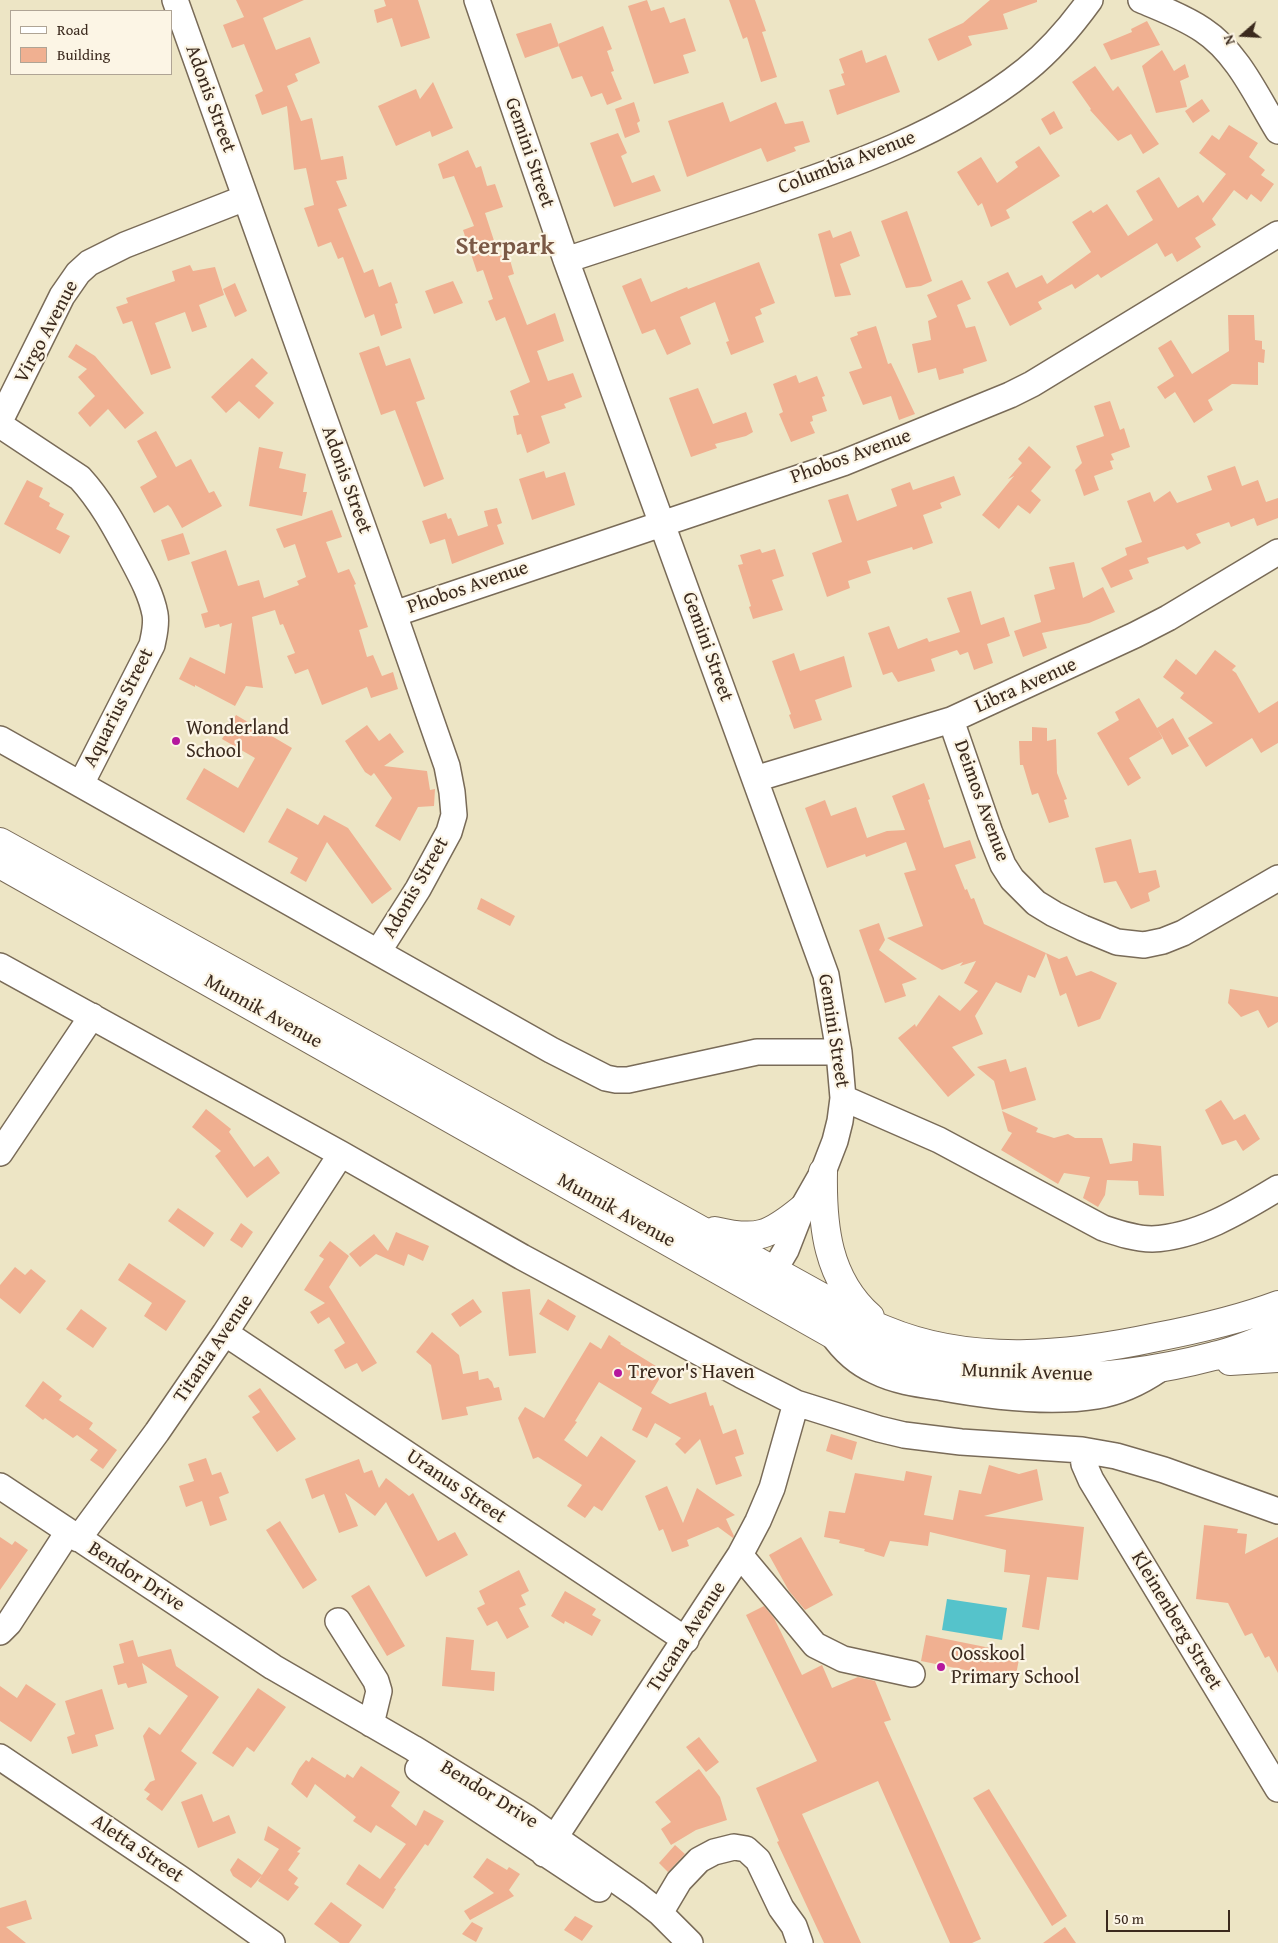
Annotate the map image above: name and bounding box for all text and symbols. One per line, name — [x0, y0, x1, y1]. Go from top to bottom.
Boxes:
legend — [10, 10, 172, 75]
north arrow — [1218, 10, 1268, 60]
text: Road — [57, 19, 88, 40]
text: N — [1218, 32, 1240, 48]
street label: Adonis Street — [179, 42, 241, 156]
text: Building — [57, 44, 110, 65]
street label: Gemini Street — [499, 95, 559, 211]
street label: Columbia Avenue — [775, 126, 919, 200]
district label: Sterpark — [455, 233, 555, 263]
street label: Virgo Avenue — [10, 276, 84, 388]
street label: Adonis Street — [315, 423, 377, 537]
street label: Phobos Avenue — [787, 424, 915, 490]
street label: Phobos Avenue — [404, 556, 532, 620]
street label: Gemini Street — [676, 589, 738, 705]
street label: Aquarius Street — [79, 644, 159, 772]
street label: Libra Avenue — [971, 653, 1081, 719]
place label: Wonderland School — [186, 717, 289, 764]
marker: Wonderland School — [170, 735, 182, 747]
street label: Deimos Avenue — [948, 737, 1014, 865]
street label: Adonis Street — [377, 833, 455, 943]
street label: Munnik Avenue — [200, 970, 326, 1054]
street label: Gemini Street — [812, 972, 854, 1090]
street label: Munnik Avenue — [553, 1169, 679, 1253]
street label: Titania Avenue — [169, 1290, 259, 1408]
street label: Munnik Avenue — [961, 1359, 1093, 1387]
place label: Trevor's Haven — [628, 1361, 755, 1385]
marker: Trevor's Haven — [612, 1367, 624, 1379]
street label: Uranus Street — [401, 1445, 511, 1529]
street label: Bendor Drive — [83, 1537, 189, 1617]
street label: Kleinenberg Street — [1125, 1547, 1227, 1695]
street label: Tucana Avenue — [642, 1577, 732, 1697]
place label: Oosskool Primary School — [951, 1643, 1080, 1690]
marker: Oosskool Primary School — [935, 1661, 947, 1673]
street label: Bendor Drive — [436, 1756, 542, 1834]
street label: Aletta Street — [86, 1809, 188, 1889]
scale bar — [1108, 1900, 1232, 1932]
text: 50 m — [1114, 1908, 1144, 1929]

